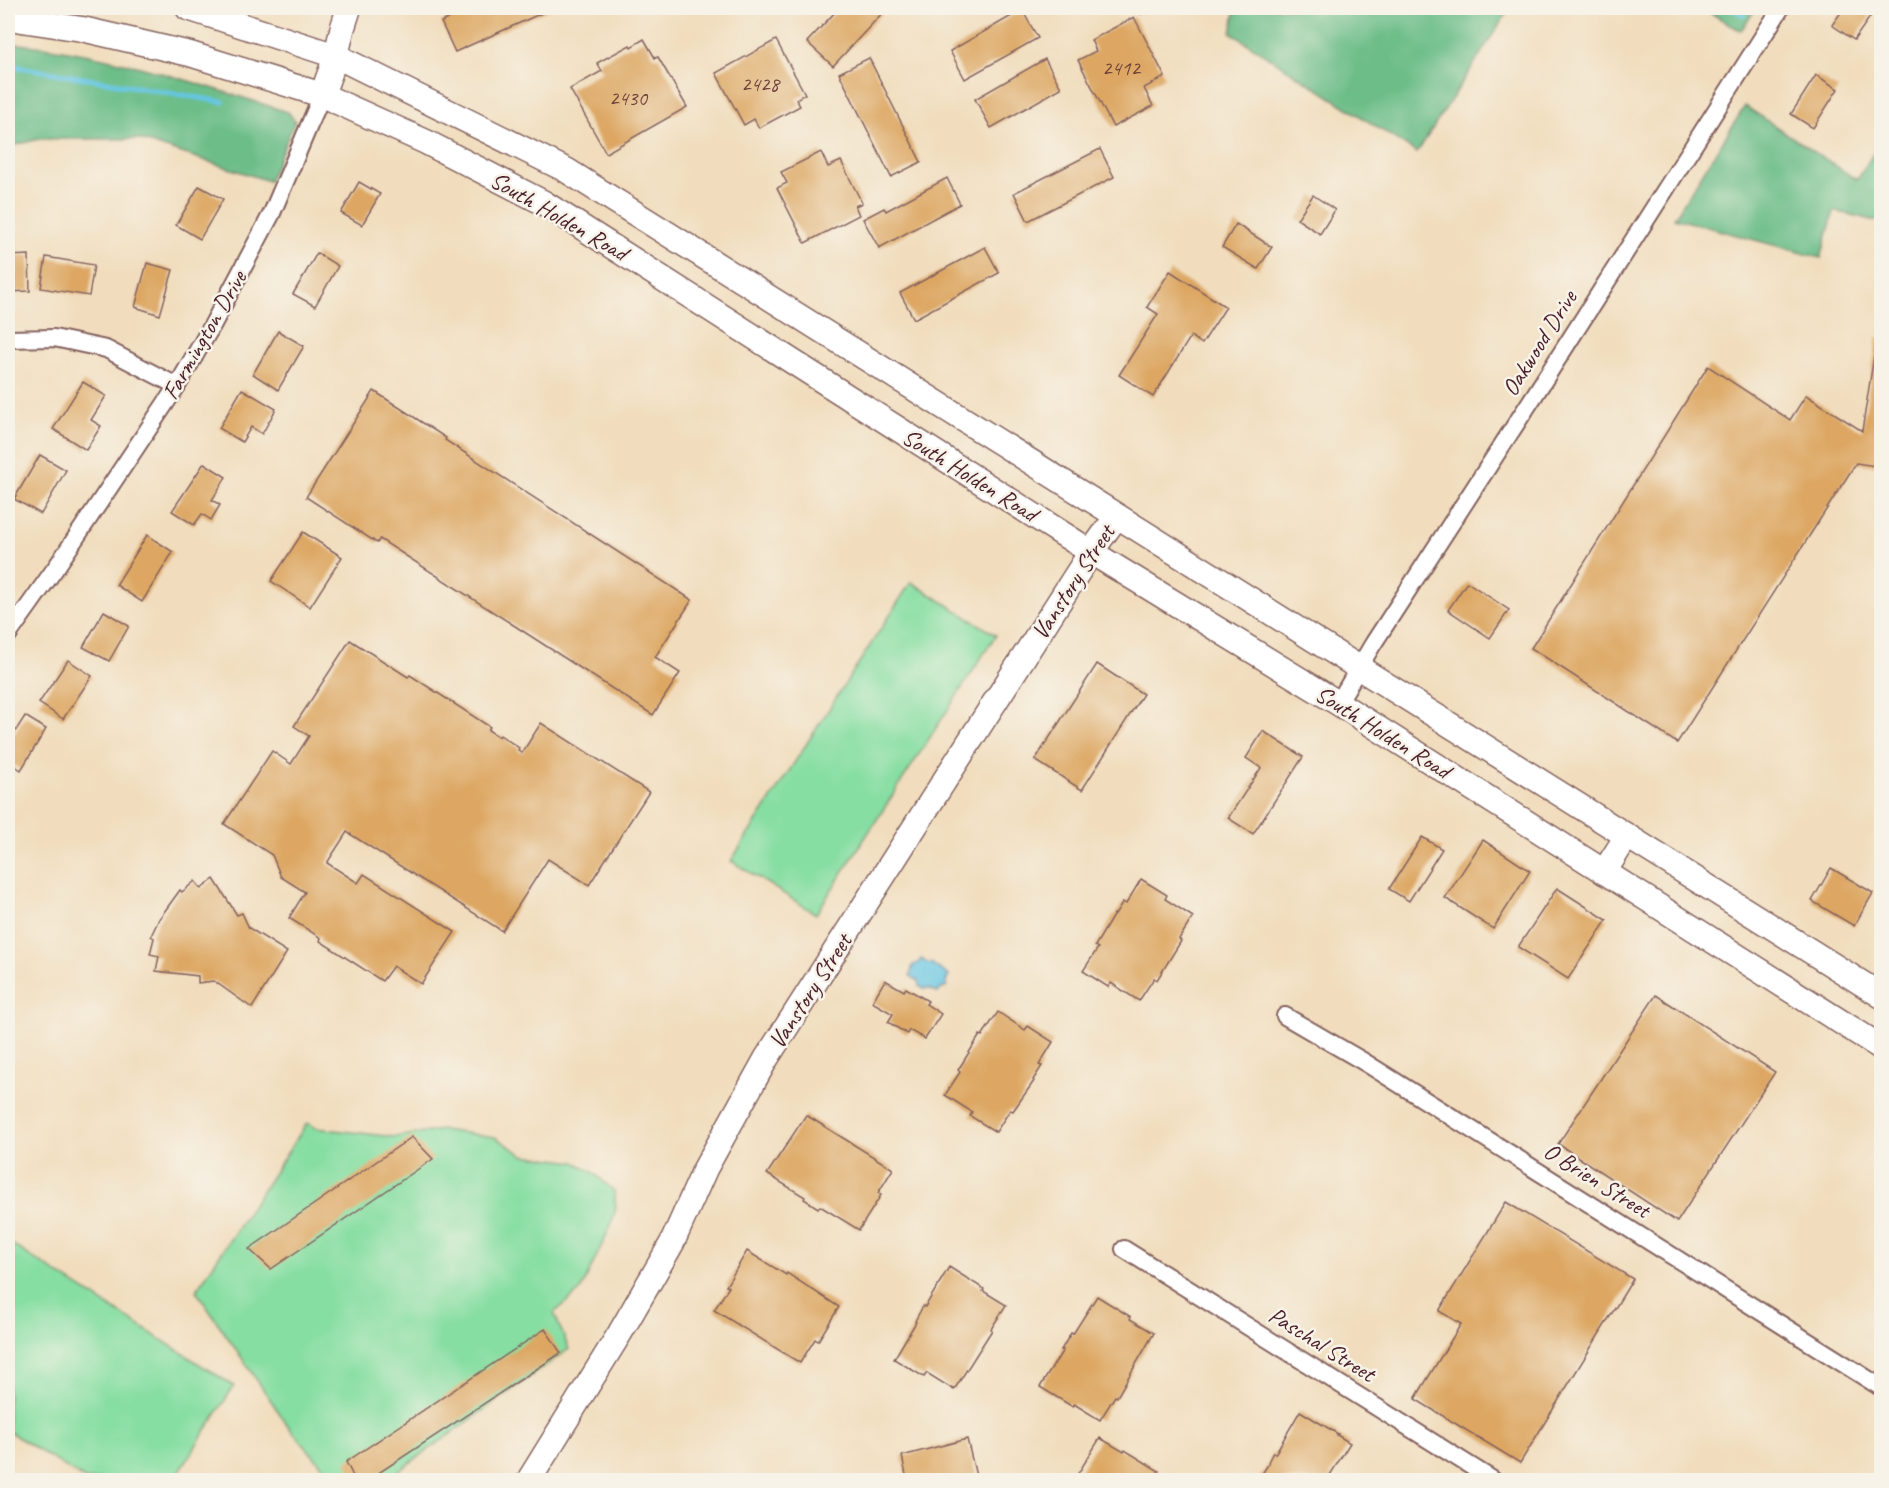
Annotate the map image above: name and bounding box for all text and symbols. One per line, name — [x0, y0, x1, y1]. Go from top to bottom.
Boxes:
house number: 2412 — [1102, 55, 1141, 81]
house number: 2428 — [741, 71, 781, 97]
house number: 2430 — [609, 85, 648, 111]
street label: South Holden Road — [485, 165, 636, 269]
street label: Farmington Drive — [155, 263, 254, 405]
street label: Oakwood Drive — [1495, 283, 1584, 401]
street label: South Holden Road — [897, 422, 1046, 530]
street label: Vanstory Street — [1025, 517, 1122, 645]
street label: South Holden Road — [1310, 679, 1459, 787]
street label: Vanstory Street — [762, 926, 859, 1054]
street label: O Brien Street — [1538, 1136, 1657, 1226]
street label: Paschal Street — [1263, 1300, 1382, 1389]

